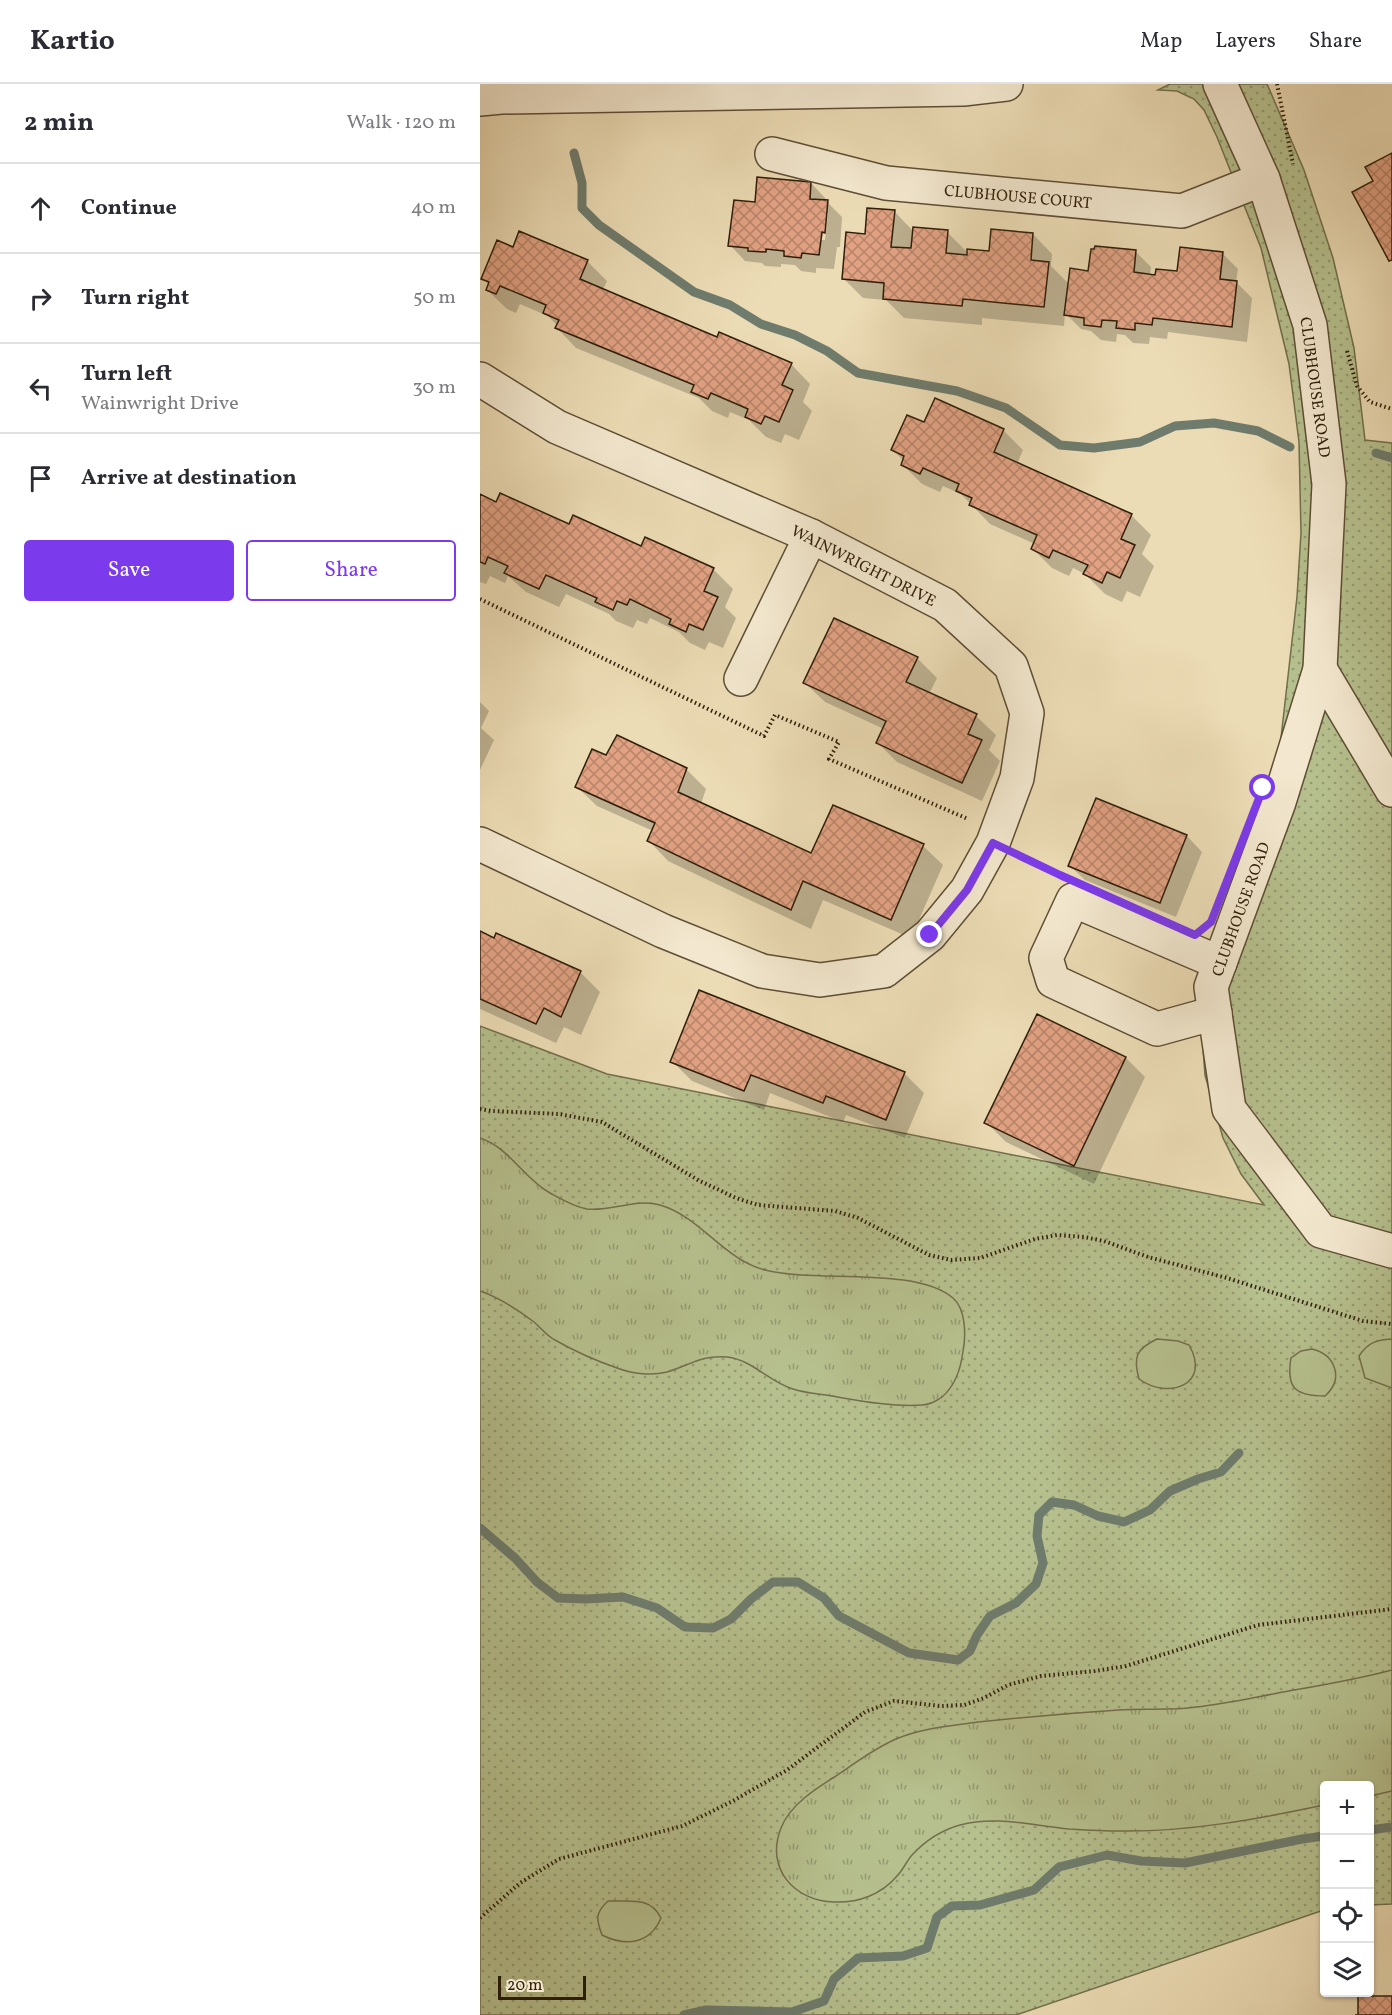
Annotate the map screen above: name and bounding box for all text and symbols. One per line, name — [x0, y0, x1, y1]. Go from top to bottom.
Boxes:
text: Kartio — [30, 22, 115, 61]
text: Map — [1140, 27, 1182, 56]
text: Layers — [1215, 27, 1276, 56]
text: Share — [1309, 27, 1362, 56]
text: 2 min — [24, 105, 94, 141]
text: Walk · 120 m — [347, 109, 456, 137]
street label: CLUBHOUSE COURT — [943, 181, 1093, 215]
icon: ahead — [24, 192, 57, 225]
text: Continue — [81, 193, 177, 224]
text: 40 m — [411, 194, 456, 222]
icon: right — [24, 282, 57, 315]
text: Turn right — [81, 283, 189, 314]
text: 50 m — [413, 284, 456, 312]
street label: CLUBHOUSE ROAD — [1293, 316, 1335, 459]
text: Turn left — [81, 359, 172, 390]
icon: left — [24, 372, 57, 405]
text: 30 m — [412, 374, 456, 402]
text: Wainwright Drive — [81, 390, 239, 418]
icon: arrive — [24, 462, 57, 495]
text: Arrive at destination — [81, 463, 297, 494]
street label: WAINWRIGHT DRIVE — [787, 521, 939, 613]
button: Save — [24, 540, 234, 601]
button: Share — [246, 540, 456, 601]
route start — [1249, 774, 1275, 800]
street label: CLUBHOUSE ROAD — [1207, 839, 1277, 980]
route end — [916, 921, 942, 947]
map controls — [1320, 1781, 1374, 1997]
button: + — [1320, 1781, 1374, 1835]
button: − — [1320, 1835, 1374, 1889]
button: locate — [1320, 1889, 1374, 1943]
button: layers — [1320, 1943, 1374, 1997]
scale bar — [498, 1973, 586, 2000]
text: 20 m — [507, 1975, 542, 1997]

